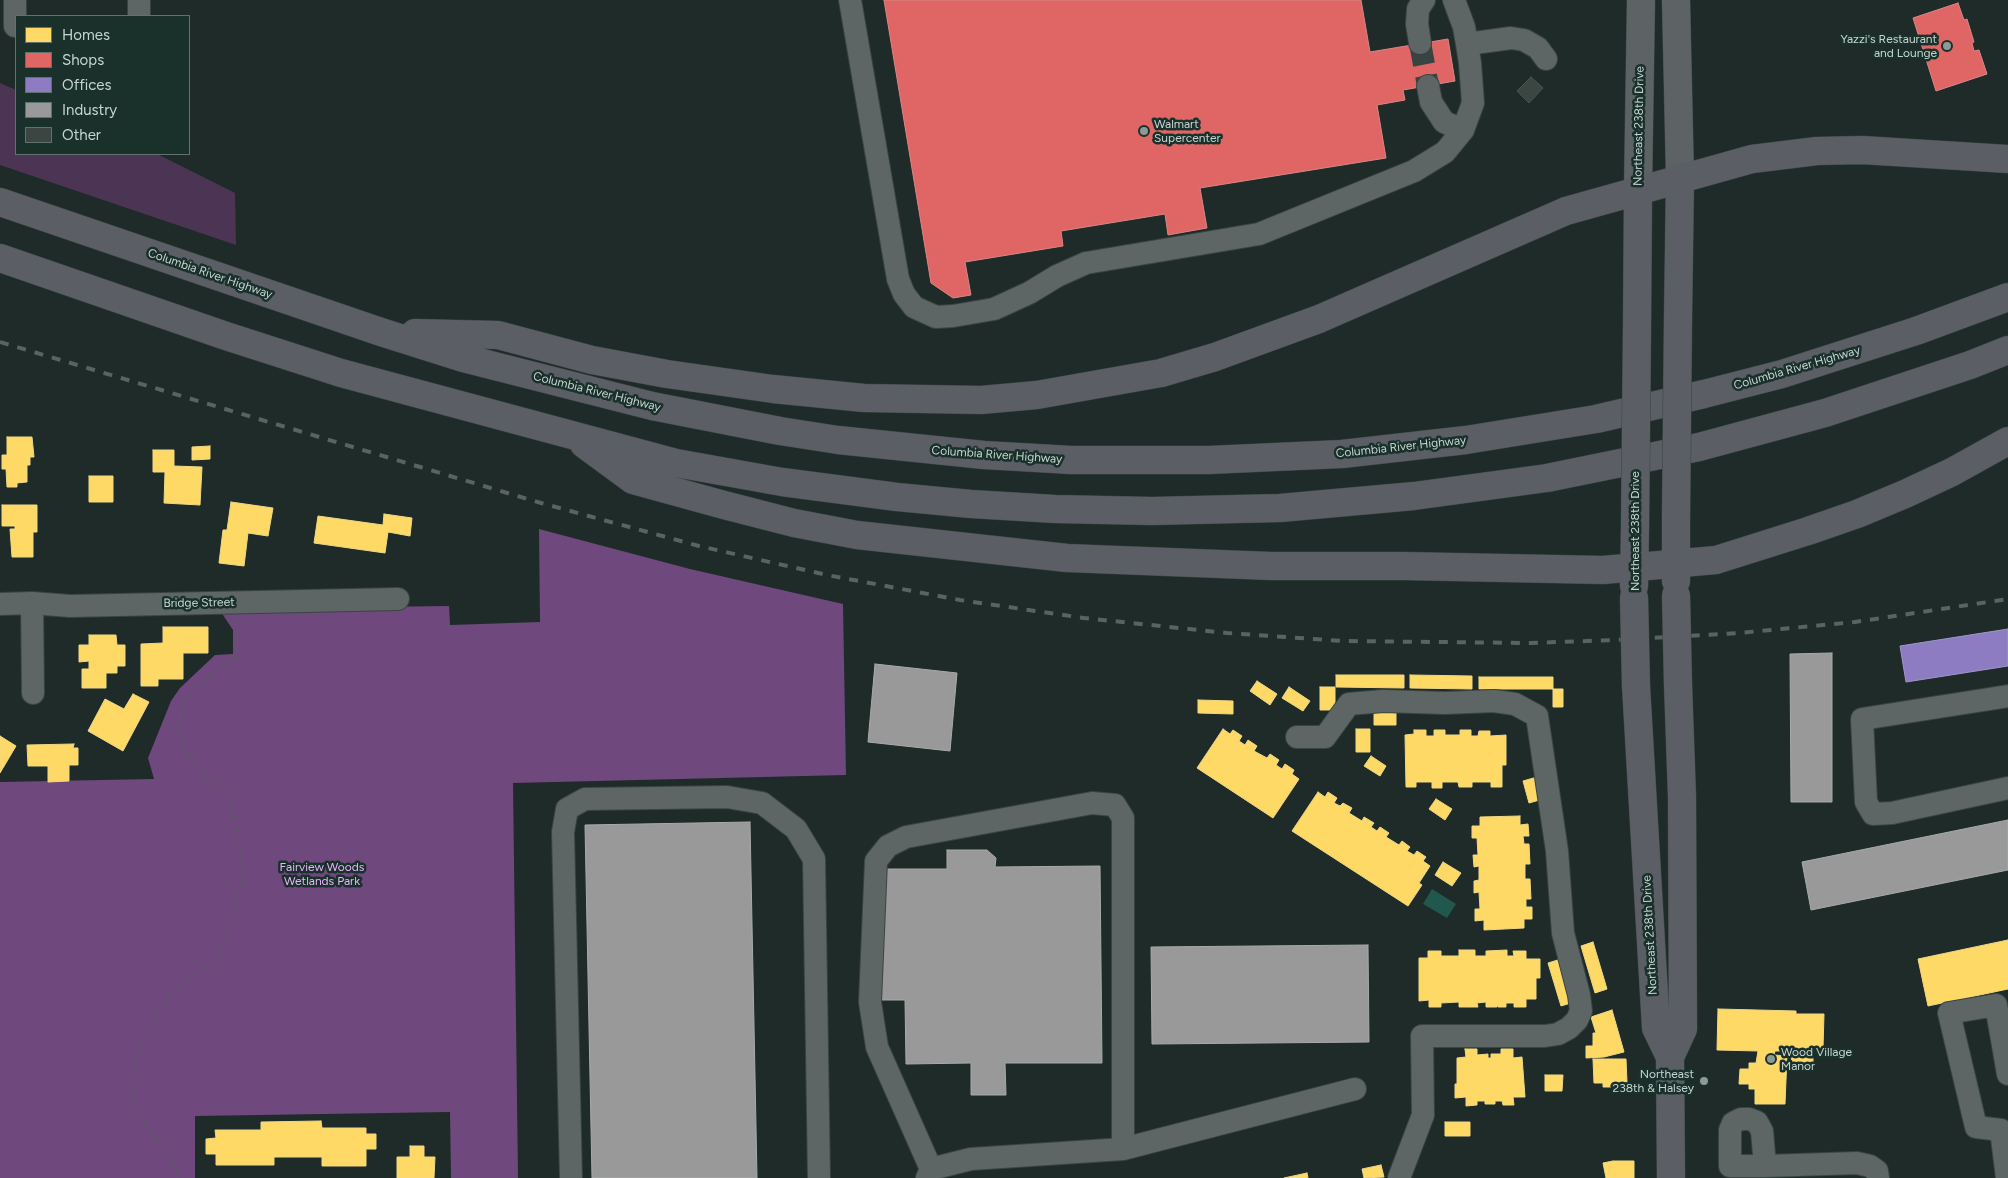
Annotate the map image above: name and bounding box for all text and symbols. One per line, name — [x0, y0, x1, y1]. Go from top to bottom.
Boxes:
legend — [15, 15, 190, 155]
text: Homes — [62, 26, 110, 44]
place label: Yazzi's Restaurant and Lounge — [1840, 32, 1937, 60]
marker: Yazzi's Restaurant and Lounge — [1941, 40, 1953, 52]
text: Shops — [62, 51, 104, 69]
street label: Northeast 238th Drive — [1631, 66, 1647, 186]
text: Offices — [62, 76, 112, 94]
text: Industry — [62, 101, 117, 119]
place label: Walmart Supercenter — [1154, 117, 1221, 145]
marker: Walmart Supercenter — [1138, 125, 1150, 137]
text: Other — [62, 126, 101, 144]
street label: Columbia River Highway — [146, 246, 274, 302]
street label: Columbia River Highway — [1732, 343, 1862, 393]
street label: Columbia River Highway — [532, 369, 662, 415]
street label: Columbia River Highway — [1335, 433, 1467, 461]
street label: Columbia River Highway — [931, 443, 1063, 467]
street label: Northeast 238th Drive — [1628, 471, 1642, 591]
street label: Bridge Street — [163, 595, 235, 611]
park label: Fairview Woods Wetlands Park — [280, 860, 364, 888]
street label: Northeast 238th Drive — [1640, 875, 1660, 995]
place label: Wood Village Manor — [1781, 1045, 1852, 1073]
marker: Wood Village Manor — [1765, 1053, 1777, 1065]
place label: Northeast 238th & Halsey — [1612, 1067, 1694, 1095]
marker: Northeast 238th & Halsey — [1698, 1075, 1710, 1087]

